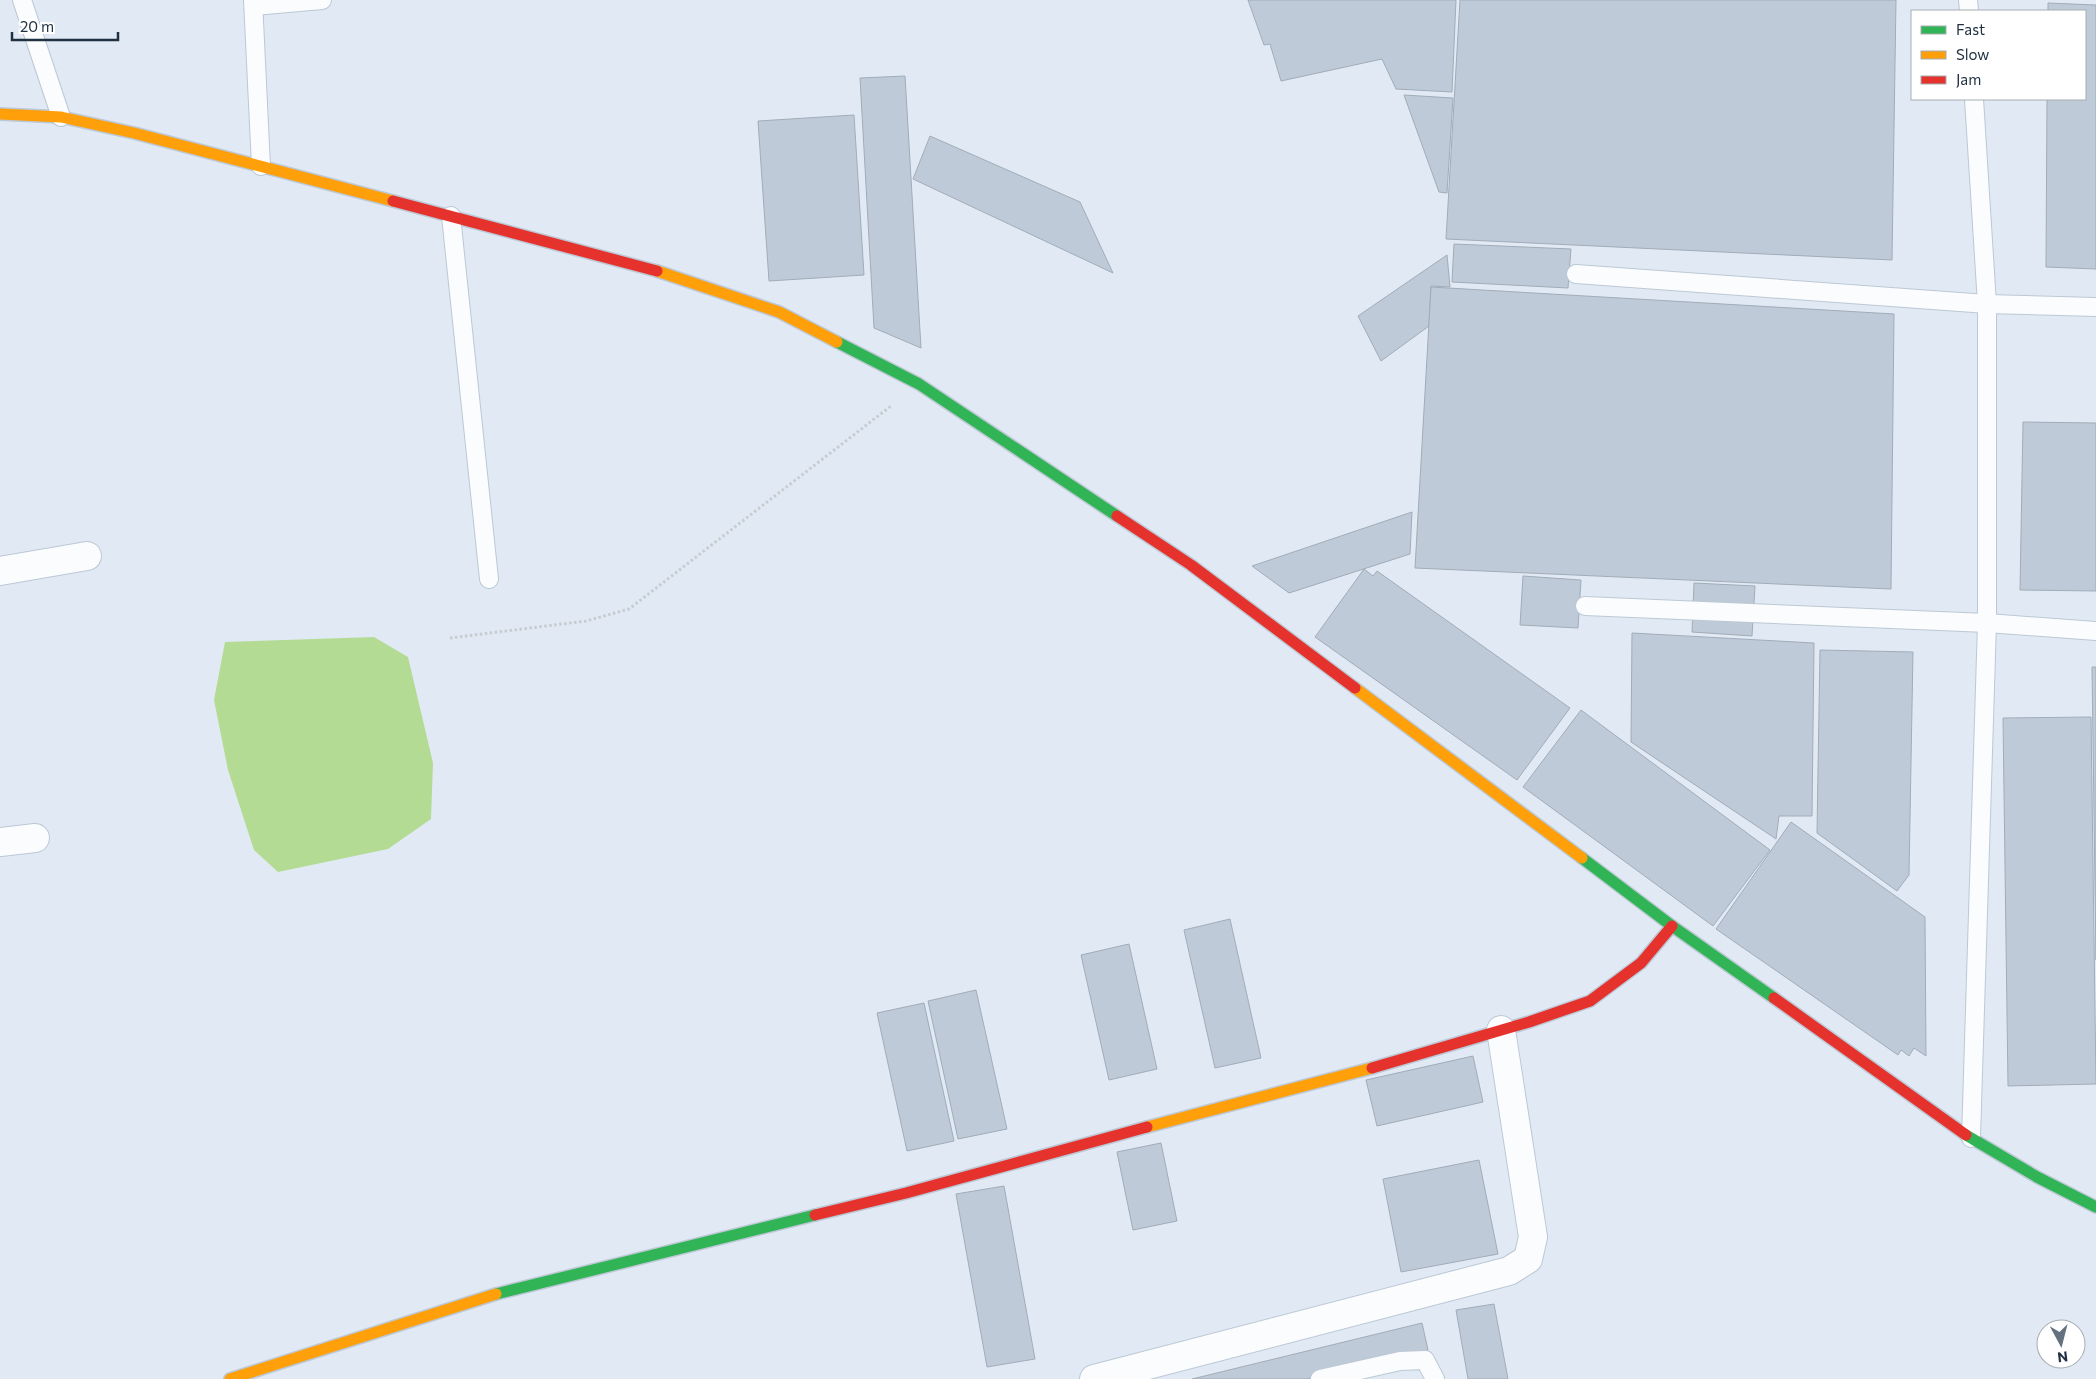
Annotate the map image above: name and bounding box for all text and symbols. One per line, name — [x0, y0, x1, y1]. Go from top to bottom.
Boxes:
scale bar — [12, 10, 119, 42]
legend — [1911, 10, 2086, 100]
text: 20 m — [20, 17, 54, 35]
text: Fast — [1956, 20, 1985, 38]
text: Slow — [1956, 45, 1989, 63]
text: Jam — [1956, 70, 1981, 88]
north arrow — [2036, 1319, 2086, 1369]
text: N — [2056, 1348, 2069, 1366]

